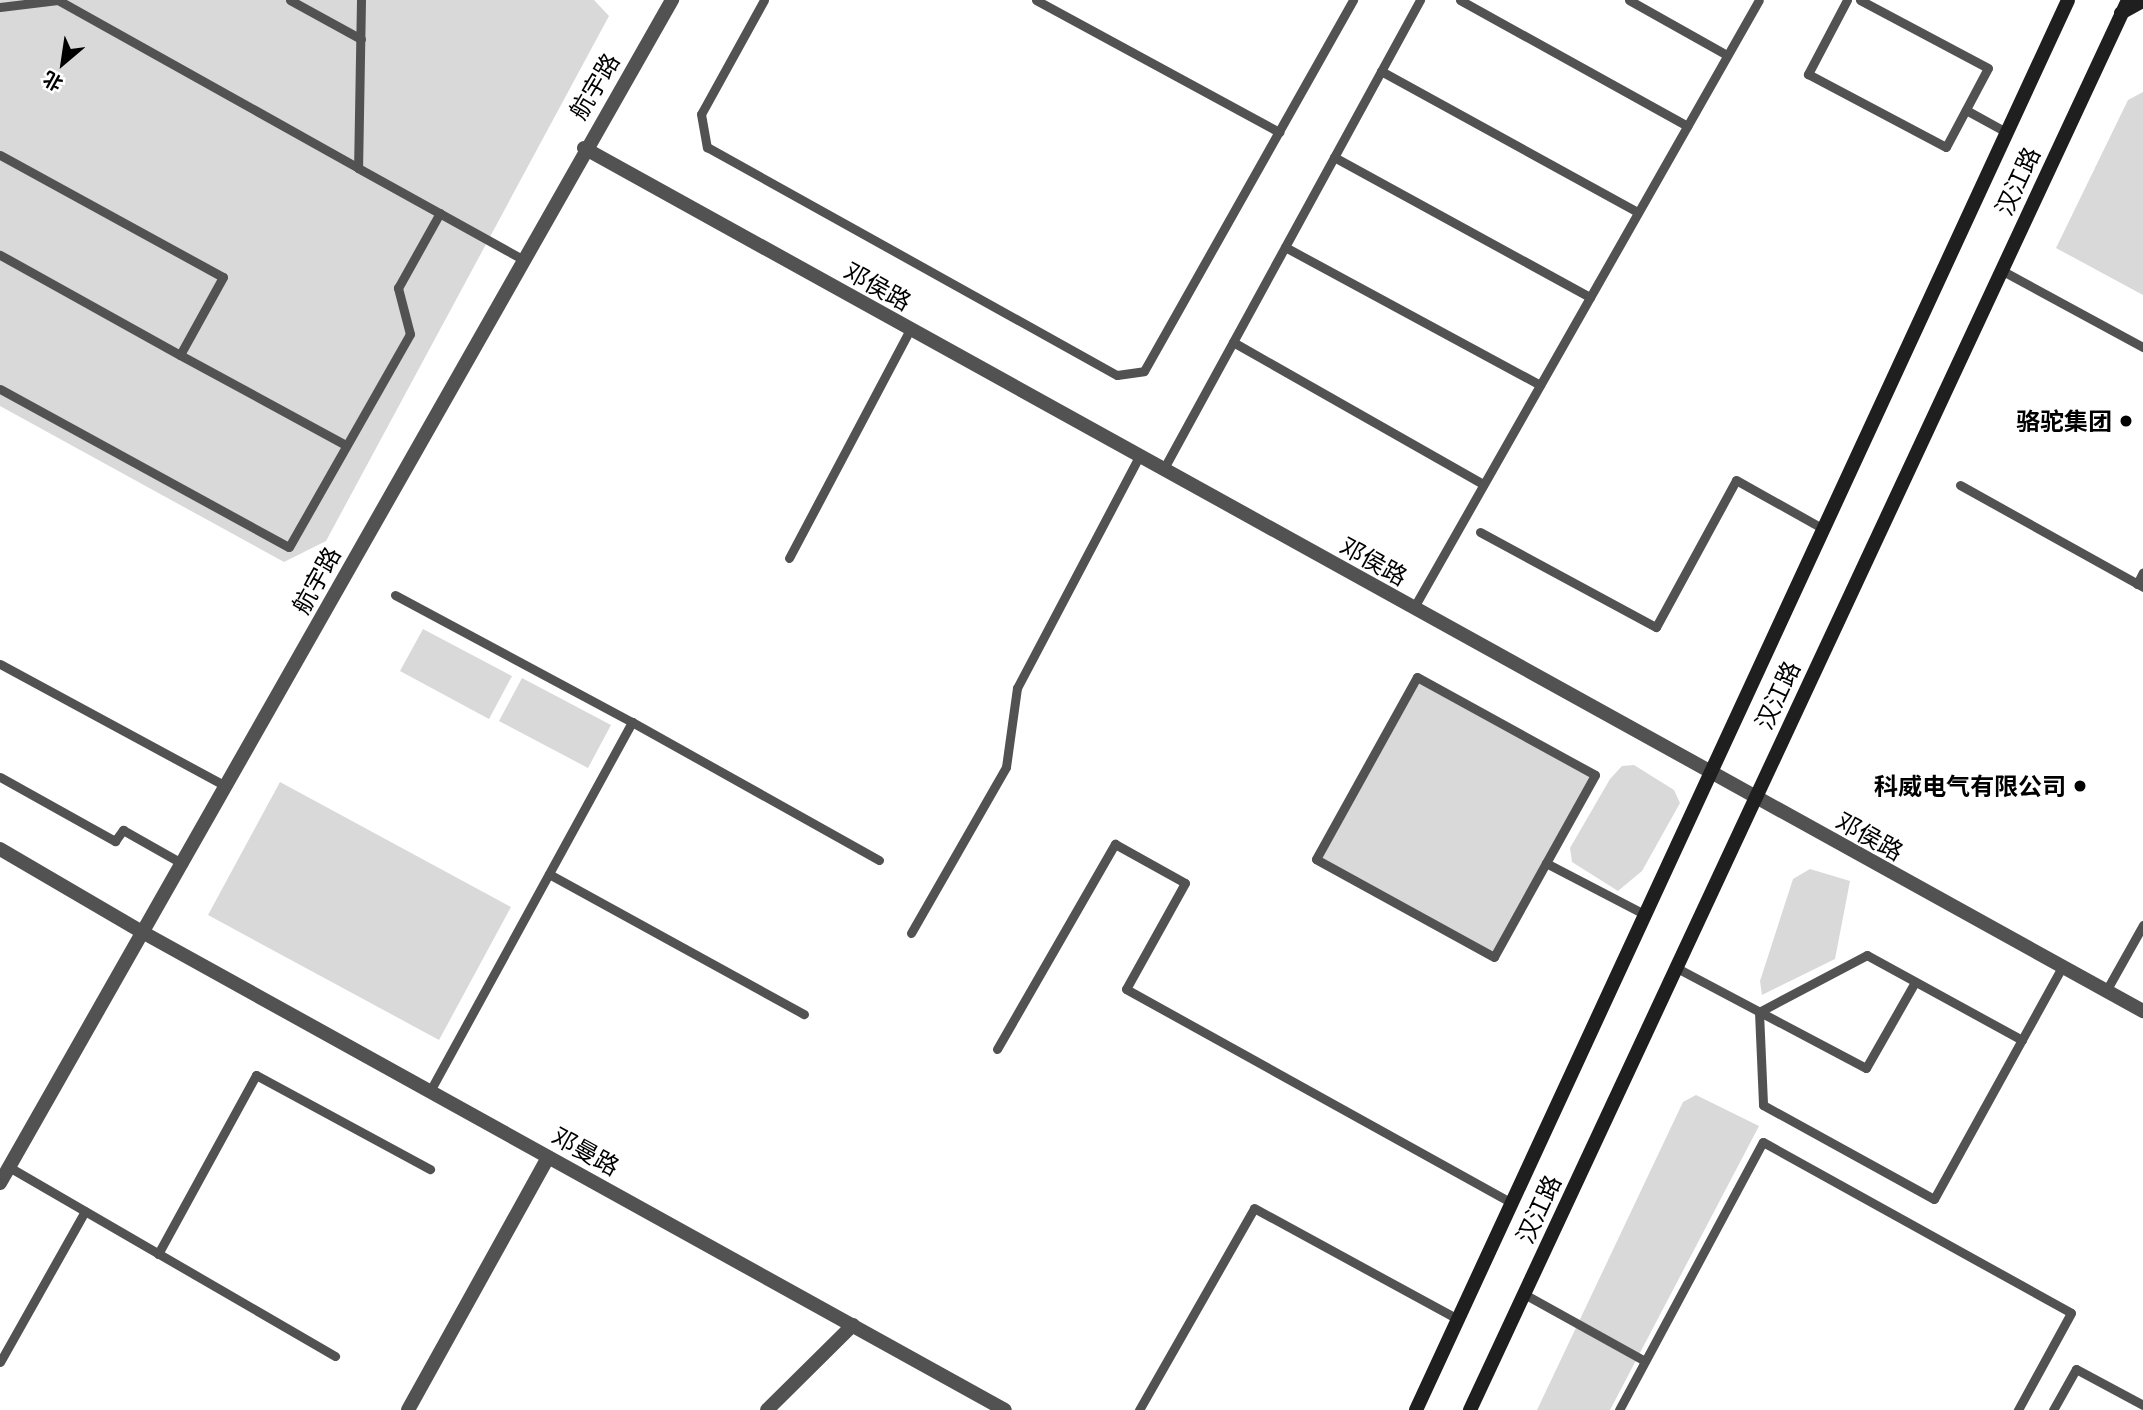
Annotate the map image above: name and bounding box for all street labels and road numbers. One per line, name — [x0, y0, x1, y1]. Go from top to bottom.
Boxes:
street label: 航宇路 — [563, 48, 625, 124]
street label: 汉江路 — [1989, 142, 2045, 220]
street label: 邓侯路 — [840, 256, 916, 316]
street label: 邓侯路 — [1336, 531, 1412, 591]
street label: 航宇路 — [286, 542, 346, 618]
street label: 汉江路 — [1749, 656, 1805, 734]
street label: 邓侯路 — [1832, 806, 1908, 866]
street label: 邓曼路 — [548, 1121, 624, 1181]
street label: 汉江路 — [1510, 1170, 1566, 1248]

